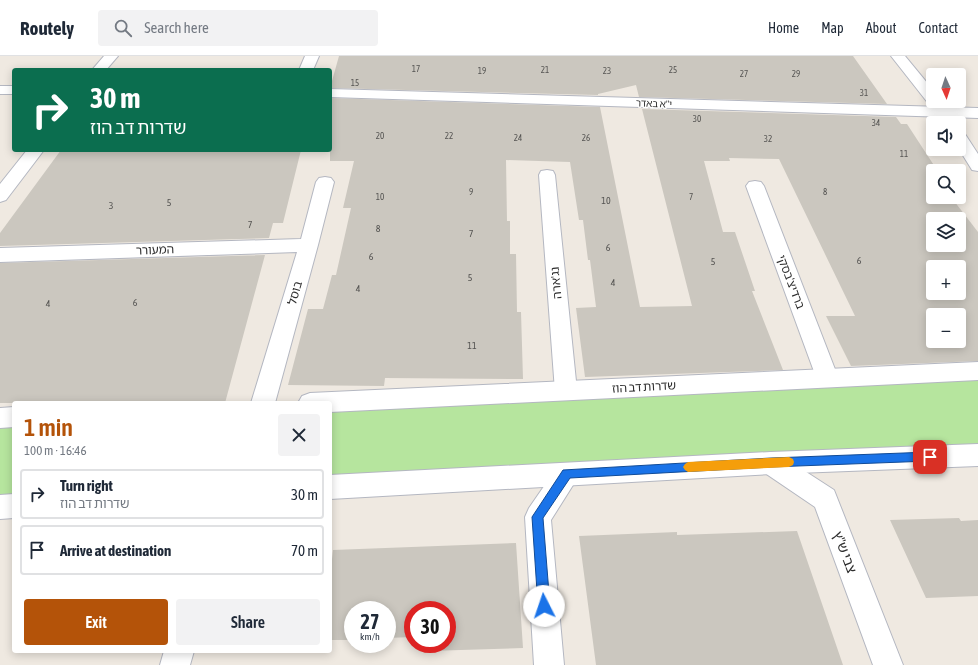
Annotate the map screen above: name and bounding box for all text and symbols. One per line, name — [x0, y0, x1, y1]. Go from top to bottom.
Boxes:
search box — [98, 10, 378, 46]
text: Routely — [20, 17, 74, 39]
icon: search — [112, 17, 134, 39]
text: Search here — [144, 19, 209, 36]
text: Home — [768, 20, 799, 36]
text: Map — [821, 20, 844, 36]
text: About — [866, 20, 897, 36]
text: Contact — [919, 20, 958, 36]
house number: 17 — [412, 64, 420, 74]
house number: 21 — [541, 65, 549, 75]
house number: 25 — [669, 65, 677, 75]
house number: 19 — [478, 66, 486, 76]
house number: 23 — [603, 66, 611, 76]
north arrow — [926, 68, 966, 108]
map controls — [926, 68, 966, 348]
house number: 27 — [740, 69, 748, 79]
house number: 29 — [792, 69, 800, 79]
house number: 15 — [351, 78, 359, 88]
text: 30 m — [90, 82, 140, 114]
icon: right — [24, 84, 76, 136]
house number: 31 — [860, 88, 868, 98]
street label: י"א באדר — [636, 97, 672, 110]
house number: 30 — [693, 114, 701, 124]
button: sound — [926, 116, 966, 156]
text: שדרות דב הוז — [90, 117, 186, 138]
house number: 34 — [872, 118, 880, 128]
house number: 20 — [376, 131, 384, 141]
house number: 22 — [445, 131, 453, 141]
house number: 24 — [514, 133, 522, 143]
house number: 26 — [582, 133, 590, 143]
house number: 32 — [764, 134, 772, 144]
house number: 11 — [900, 149, 908, 159]
button: search — [926, 164, 966, 204]
house number: 9 — [469, 187, 473, 197]
house number: 8 — [823, 187, 827, 197]
house number: 10 — [376, 192, 384, 202]
house number: 7 — [689, 192, 693, 202]
house number: 10 — [601, 195, 611, 206]
house number: 5 — [167, 197, 172, 208]
house number: 3 — [109, 200, 114, 211]
button: layers — [926, 212, 966, 252]
house number: 7 — [248, 219, 253, 230]
house number: 8 — [376, 223, 381, 234]
house number: 7 — [469, 228, 474, 239]
street label: המעורר — [136, 242, 174, 258]
house number: 6 — [606, 242, 611, 253]
house number: 6 — [369, 251, 374, 262]
street label: ברדיצ'בסקי — [774, 253, 808, 311]
house number: 6 — [857, 255, 862, 266]
house number: 5 — [711, 256, 716, 267]
button: + — [926, 260, 966, 300]
street label: נג'ארה — [548, 266, 564, 300]
house number: 5 — [468, 272, 473, 283]
house number: 4 — [611, 277, 616, 288]
street label: בוסל — [285, 279, 305, 307]
house number: 4 — [356, 283, 361, 294]
house number: 6 — [133, 297, 138, 308]
house number: 4 — [46, 298, 51, 309]
button: − — [926, 308, 966, 348]
house number: 11 — [467, 340, 477, 351]
street label: שדרות דב הוז — [612, 378, 676, 396]
text: 1 min — [24, 414, 73, 441]
button: close — [278, 414, 320, 456]
pin — [913, 440, 947, 474]
text: 100 m · 16:46 — [24, 443, 87, 458]
icon: arrive — [919, 446, 941, 468]
text: Turn right — [60, 477, 113, 494]
icon: right — [26, 483, 48, 505]
text: 30 m — [291, 486, 318, 503]
text: שדרות דב הוז — [60, 496, 130, 511]
street label: צבי ש"ץ — [830, 529, 860, 575]
icon: arrive — [26, 539, 48, 561]
text: Arrive at destination — [60, 542, 171, 559]
text: 70 m — [291, 542, 318, 559]
position arrow — [523, 585, 565, 627]
button: Exit — [24, 599, 168, 645]
button: Share — [176, 599, 320, 645]
speed limit sign: 30 — [404, 601, 456, 653]
text: 27 — [361, 610, 379, 633]
text: km/h — [360, 631, 380, 642]

